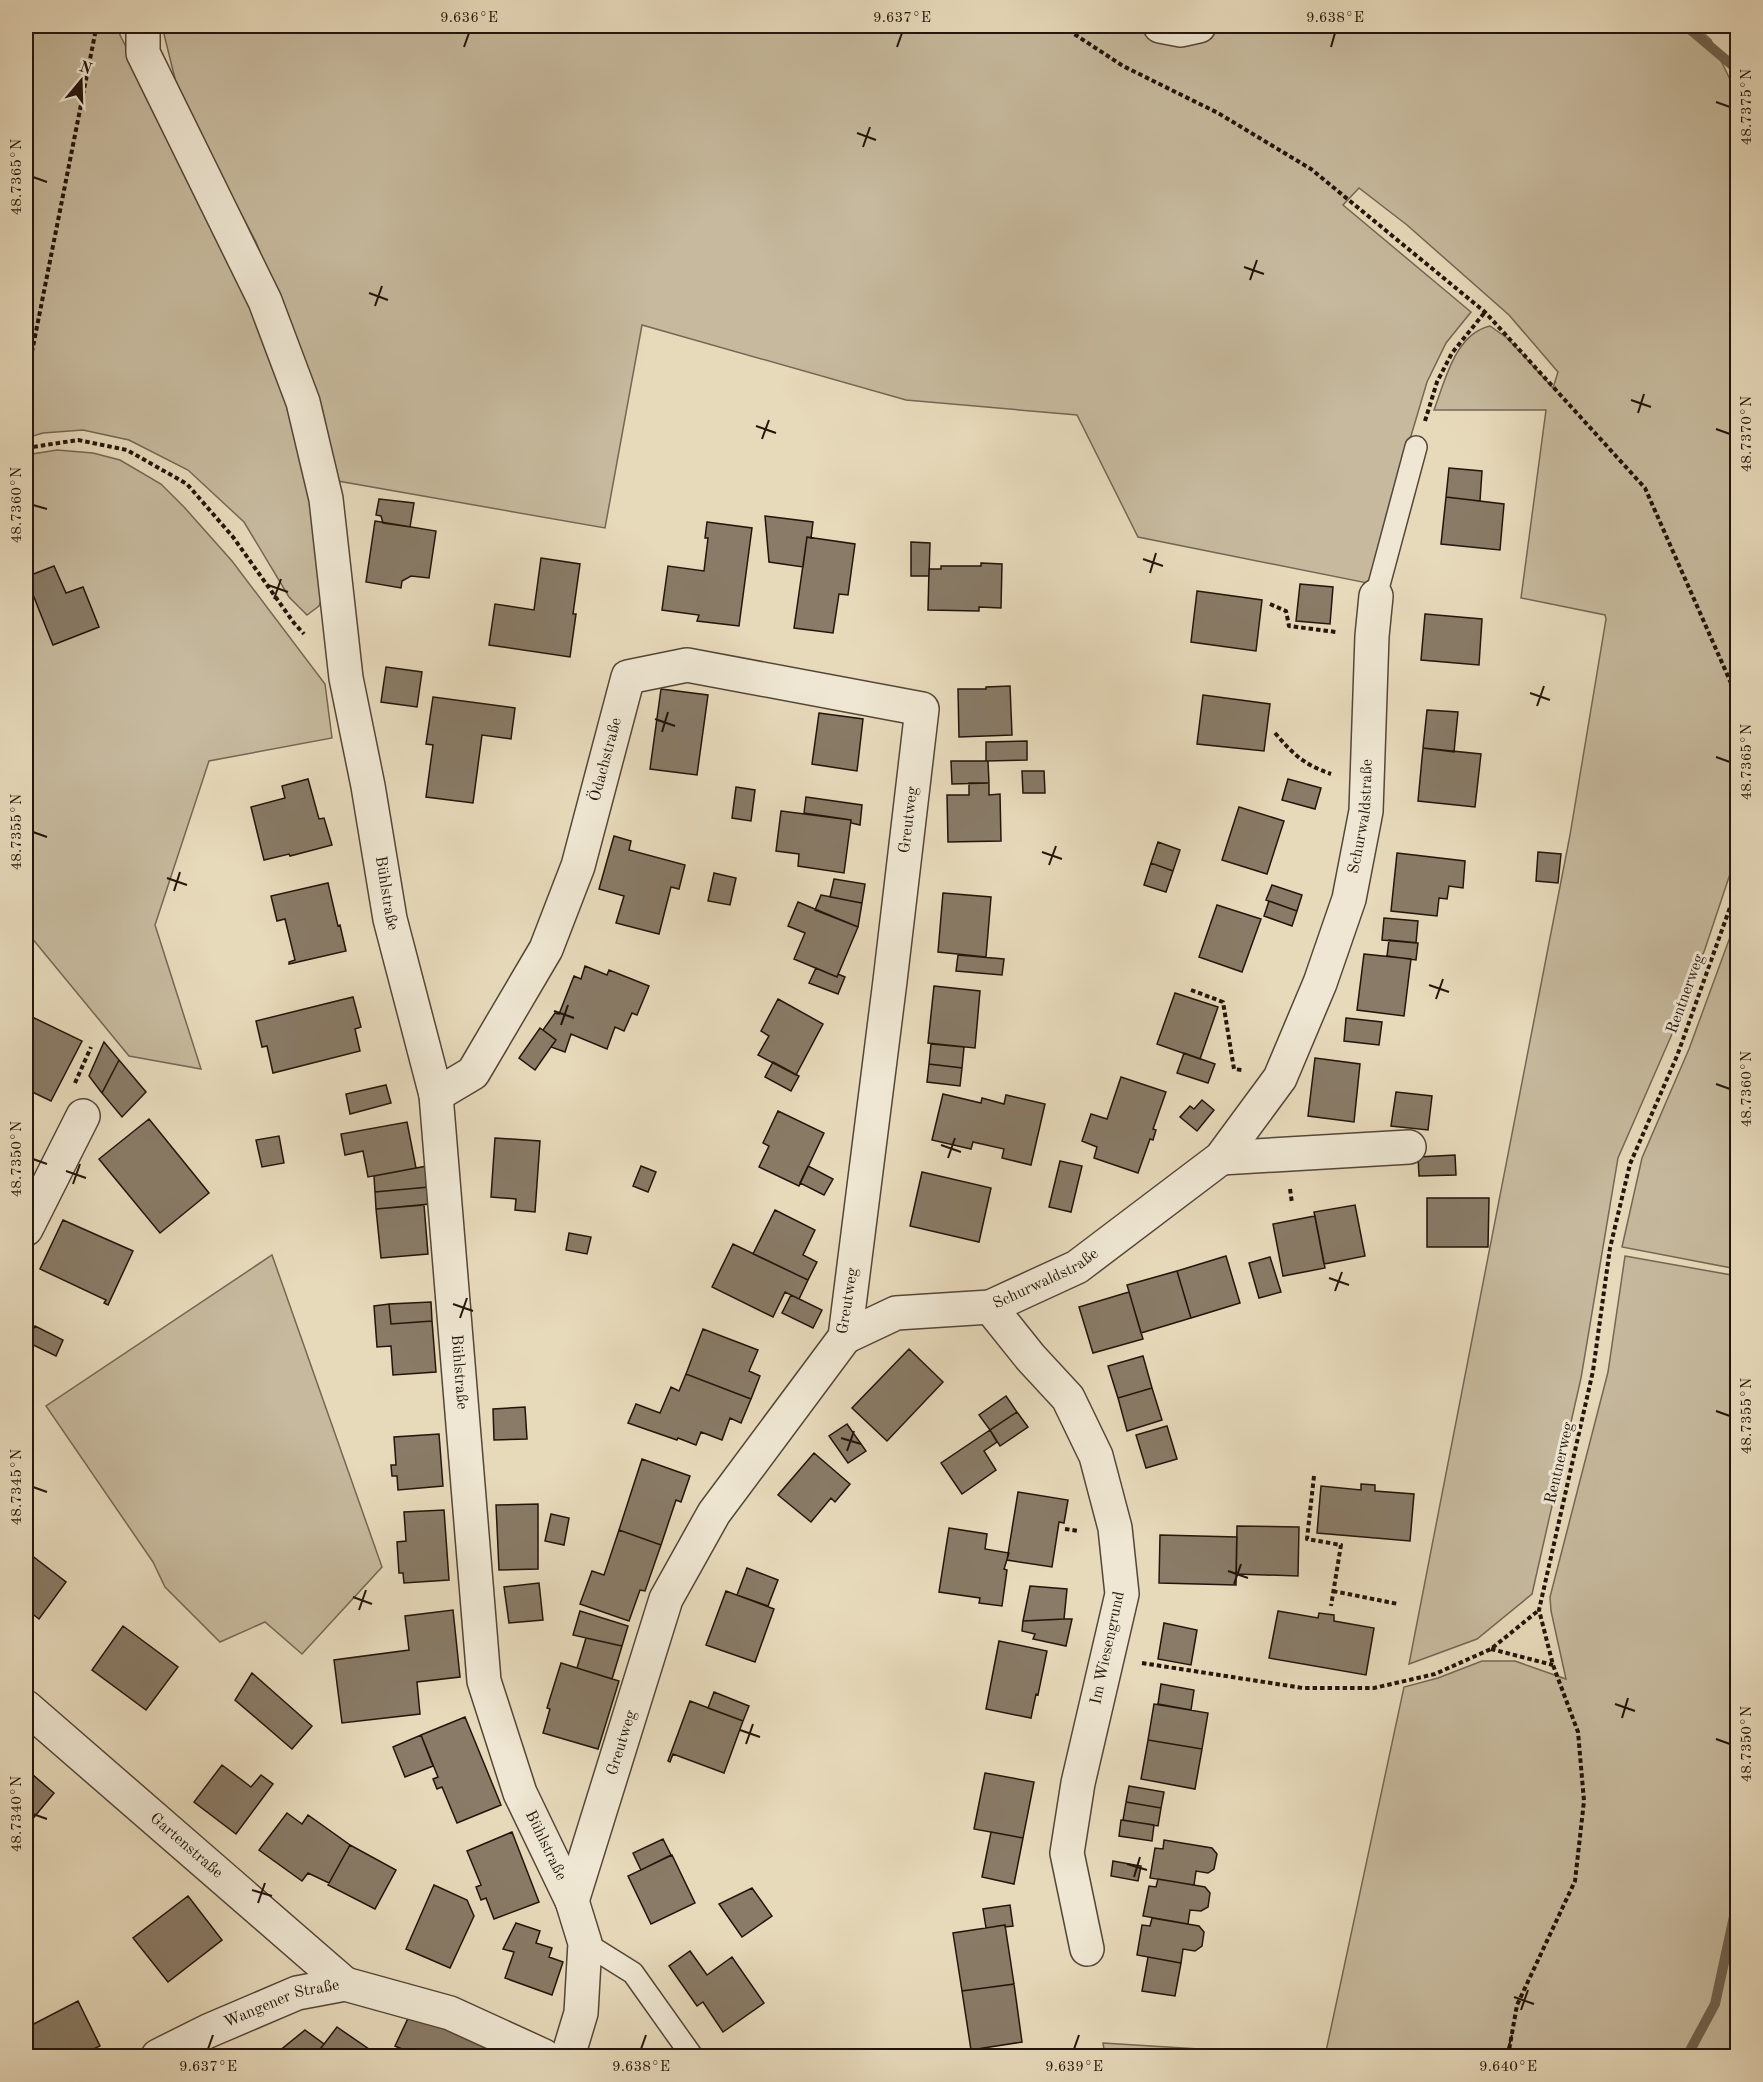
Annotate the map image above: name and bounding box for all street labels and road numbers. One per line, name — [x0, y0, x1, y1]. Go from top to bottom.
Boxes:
street label: Ödachstraße — [584, 716, 625, 803]
street label: Schurwaldstraße — [1346, 759, 1376, 875]
street label: Greutweg — [897, 785, 921, 854]
street label: Bühlstraße — [372, 855, 401, 932]
street label: Rentnerweg — [1664, 952, 1708, 1036]
street label: Schurwaldstraße — [991, 1246, 1102, 1312]
street label: Greutweg — [835, 1266, 861, 1335]
street label: Bühlstraße — [448, 1334, 470, 1410]
street label: Rentnerweg — [1543, 1420, 1577, 1505]
street label: Im Wiesengrund — [1088, 1590, 1128, 1706]
street label: Greutweg — [605, 1708, 640, 1777]
street label: Bühlstraße — [522, 1808, 569, 1883]
street label: Gartenstraße — [147, 1810, 225, 1882]
street label: Wangener Straße — [222, 1977, 341, 2031]

